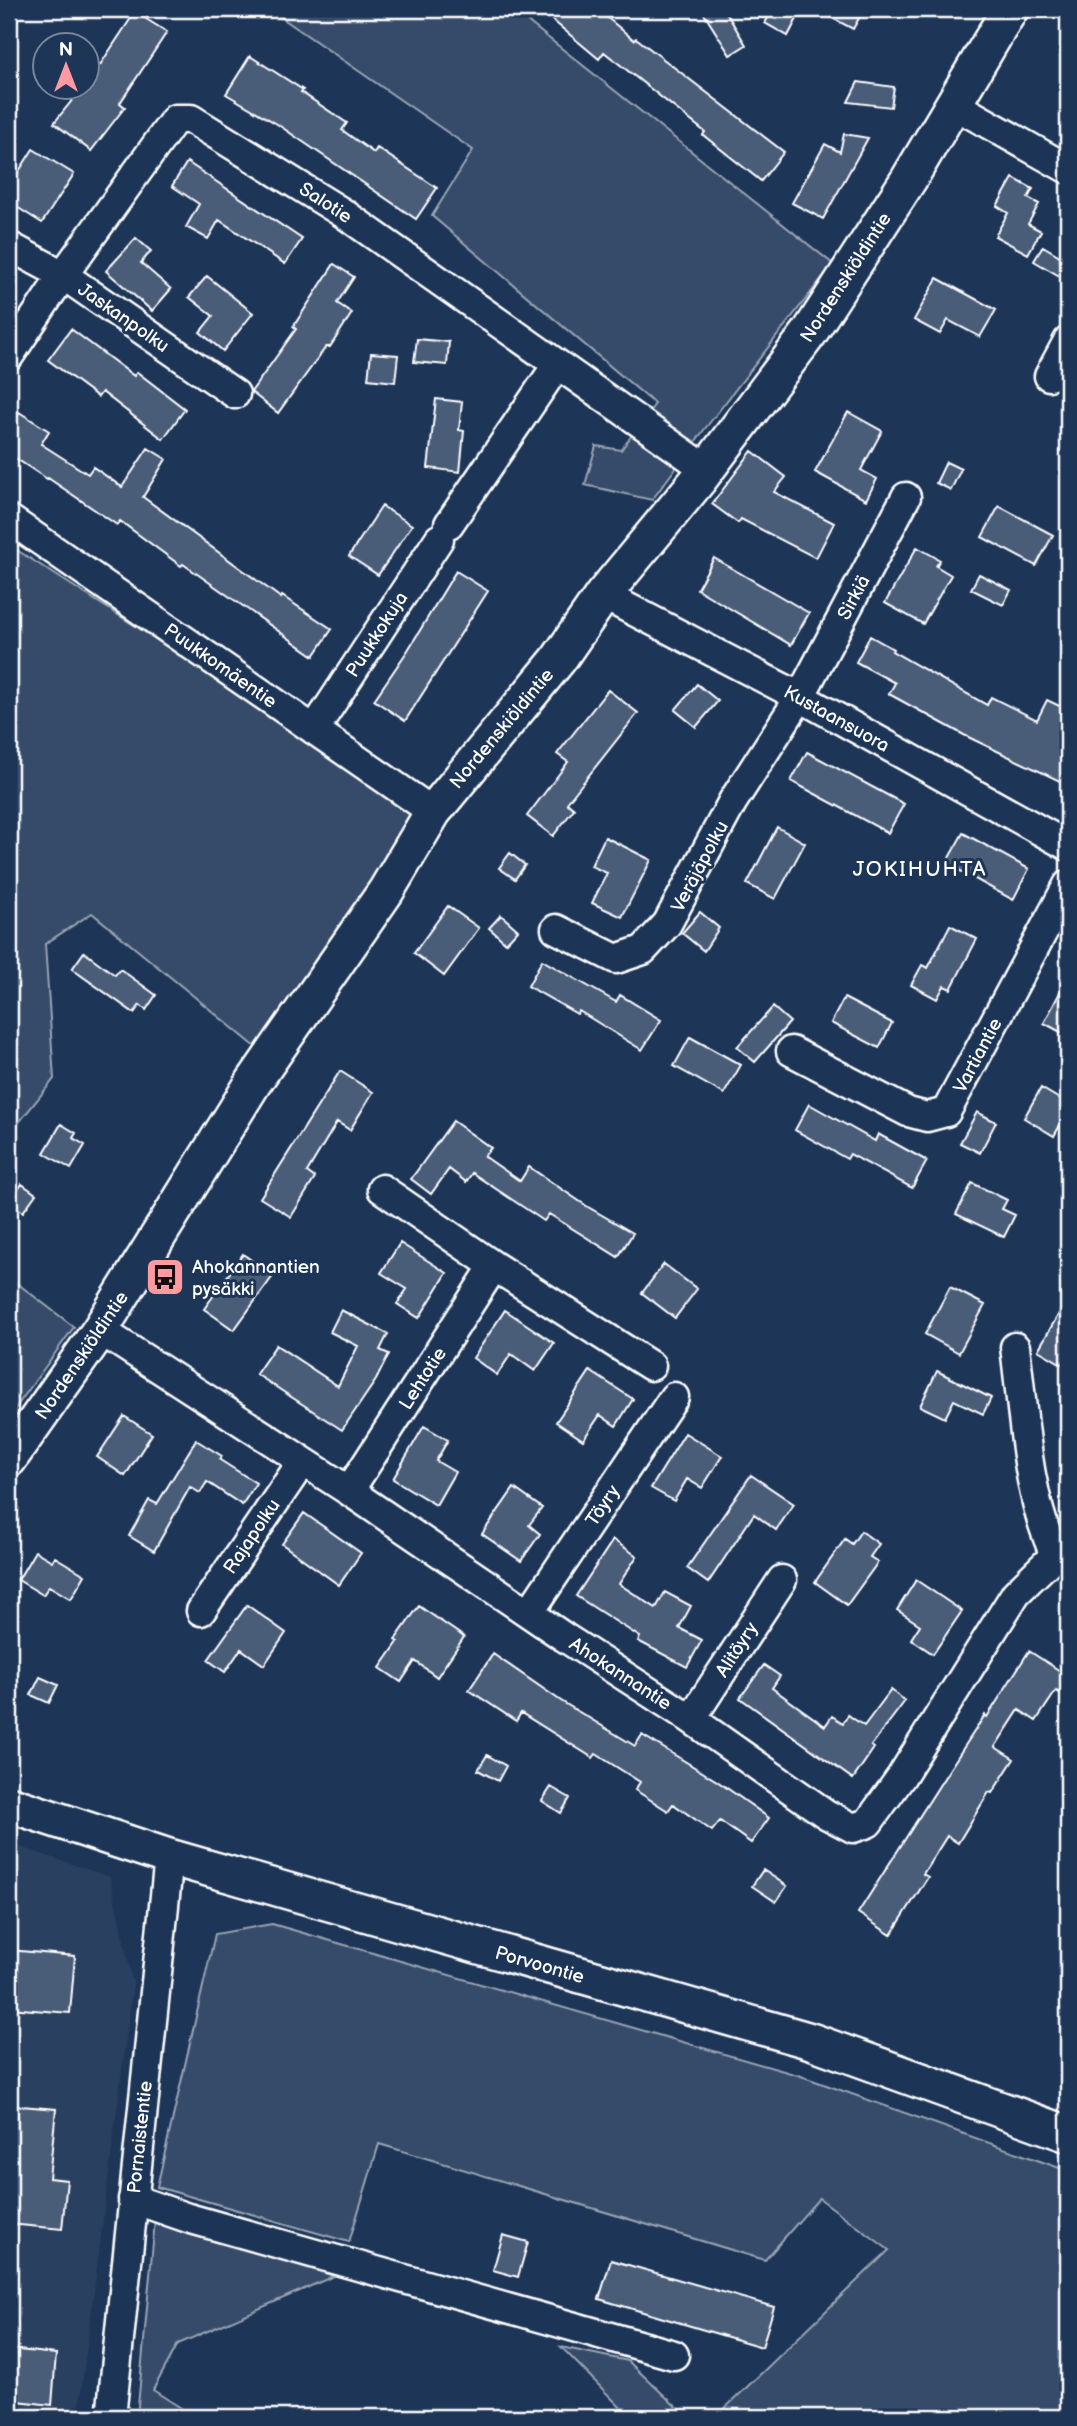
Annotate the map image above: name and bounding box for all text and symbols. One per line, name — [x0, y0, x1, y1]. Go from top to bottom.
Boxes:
north arrow — [32, 32, 102, 102]
text: N — [59, 39, 73, 62]
street label: Salotie — [294, 178, 356, 229]
street label: Nordenskiöldintie — [796, 209, 897, 347]
street label: Jaskanpolku — [73, 278, 173, 358]
street label: Sirkiä — [833, 571, 876, 624]
street label: Puukkokuja — [341, 588, 413, 682]
street label: Puukkomäentie — [159, 619, 281, 714]
street label: Nordenskiöldintie — [445, 664, 559, 794]
street label: Kustaansuora — [779, 681, 893, 758]
street label: Veräjäpolku — [667, 817, 734, 916]
district label: JOKIHUHTA — [853, 857, 987, 882]
street label: Vartiantie — [949, 1014, 1008, 1097]
bus stop icon: Ahokannantien pysäkki — [144, 1256, 186, 1298]
place label: Ahokannantien pysäkki — [192, 1256, 320, 1301]
street label: Nordenskiöldintie — [31, 1287, 134, 1424]
street label: Lehtotie — [395, 1343, 452, 1414]
street label: Töyry — [581, 1480, 626, 1531]
street label: Rajapolku — [219, 1495, 286, 1579]
street label: Alitöyry — [711, 1618, 764, 1682]
street label: Ahokannantie — [565, 1633, 676, 1716]
street label: Porvoontie — [492, 1942, 587, 1989]
street label: Pornaistentie — [123, 2080, 158, 2195]

